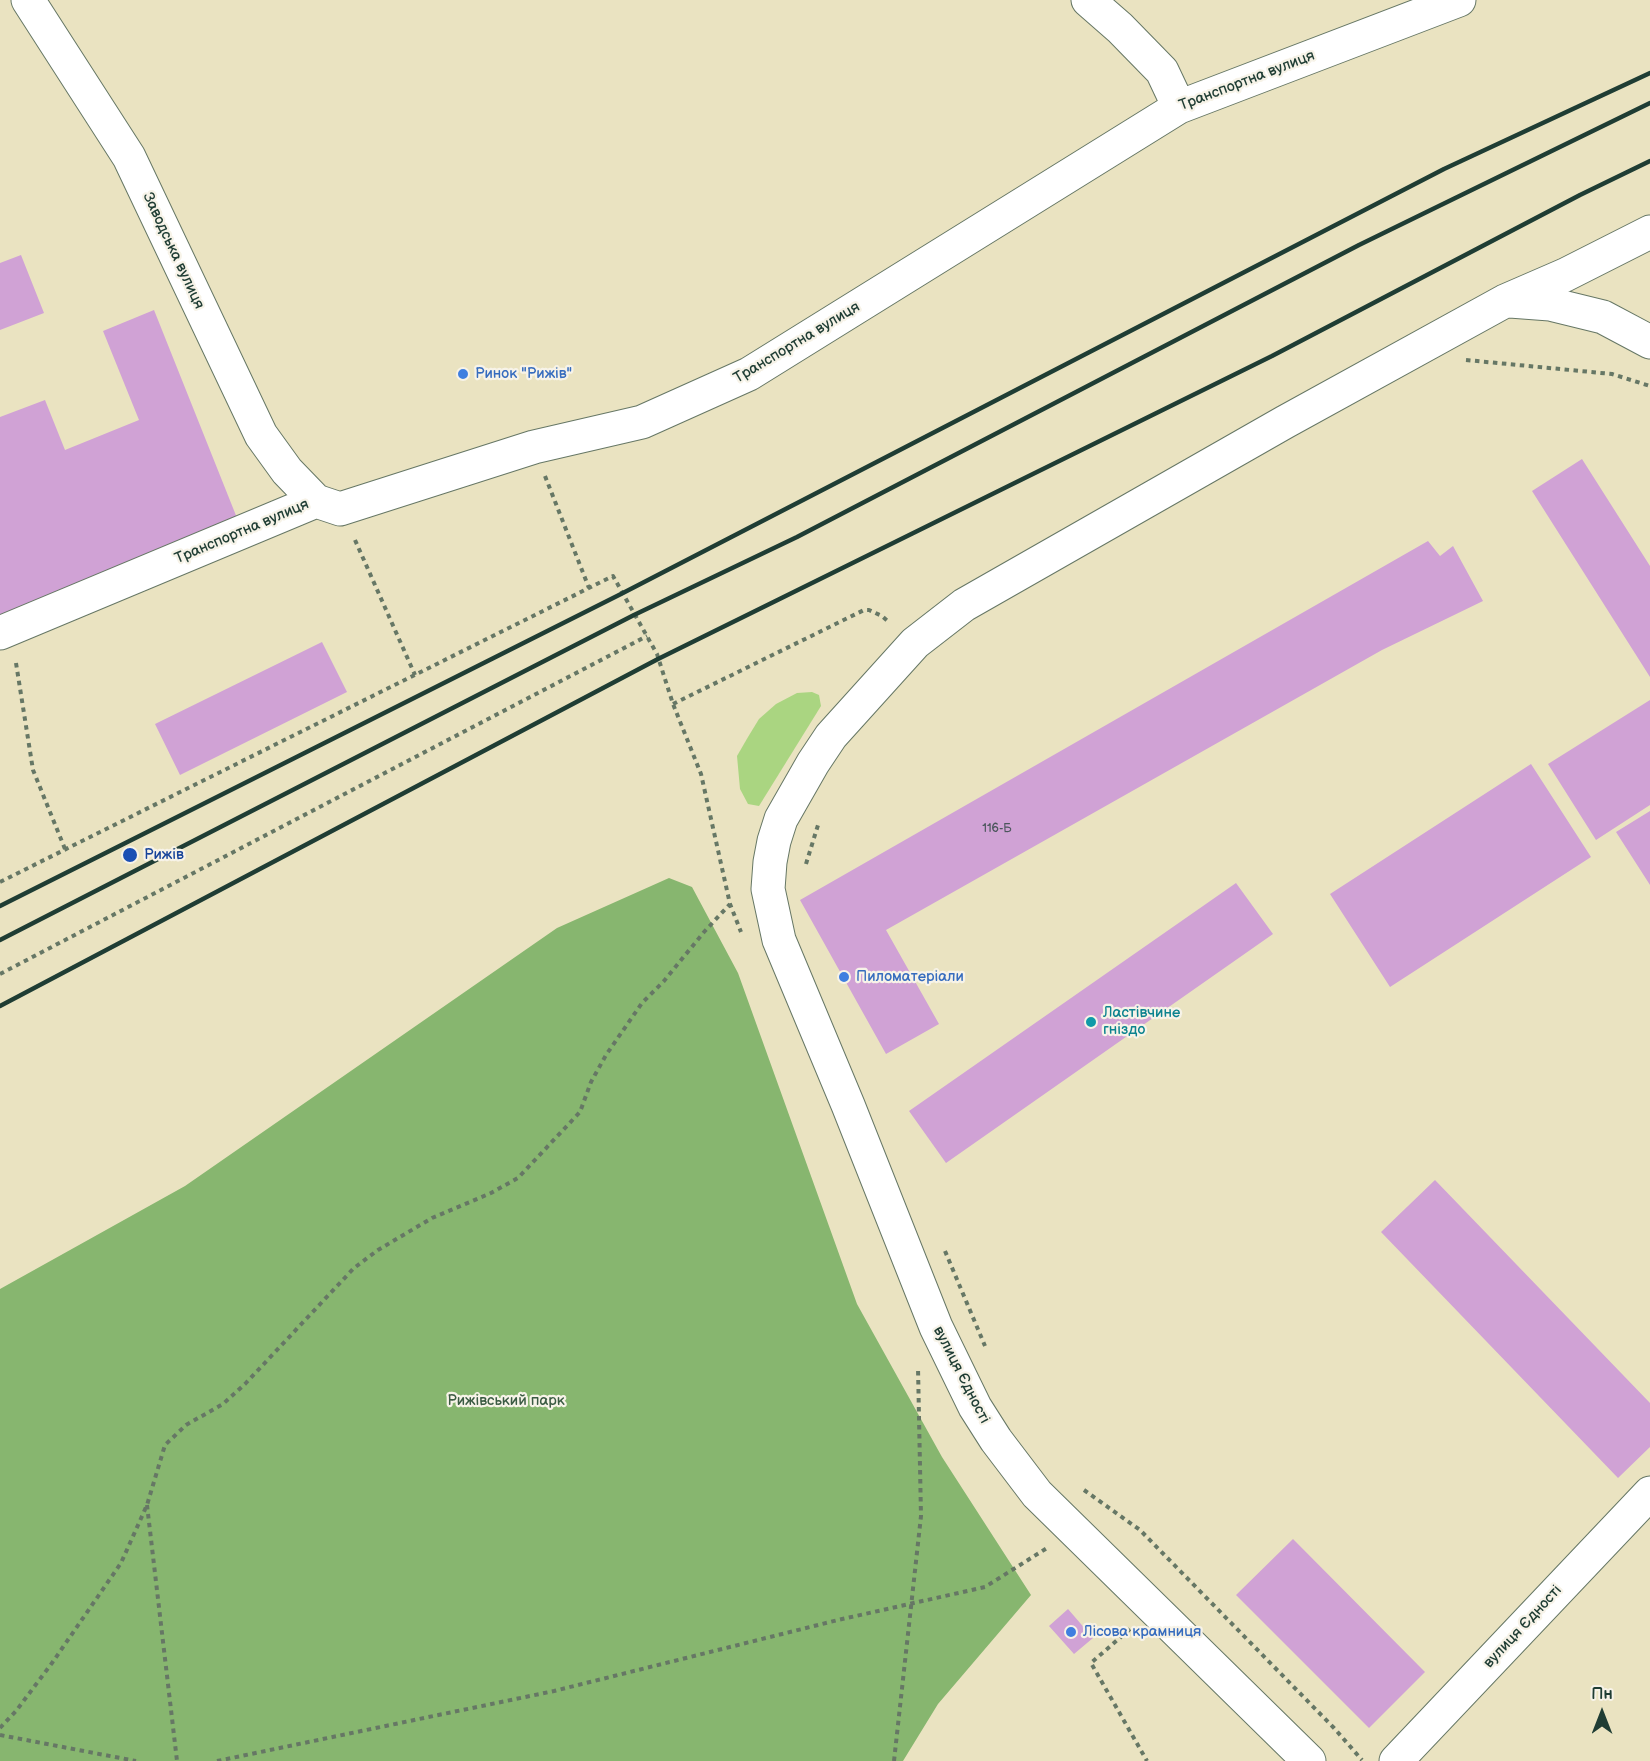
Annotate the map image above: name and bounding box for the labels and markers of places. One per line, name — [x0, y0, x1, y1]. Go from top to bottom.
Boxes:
place label: Ринок "Рижів" — [475, 365, 572, 383]
marker: Ринок "Рижів" — [456, 367, 470, 381]
marker: Рижів — [121, 846, 139, 864]
place label: Рижів — [144, 846, 184, 864]
place label: Пиломатеріали — [856, 968, 964, 986]
marker: Пиломатеріали — [837, 970, 851, 984]
place label: Ластівчине гніздо — [1103, 1004, 1180, 1039]
marker: Ластівчине гніздо — [1084, 1015, 1098, 1029]
place label: Лісова крамниця — [1083, 1623, 1201, 1641]
marker: Лісова крамниця — [1064, 1625, 1078, 1639]

